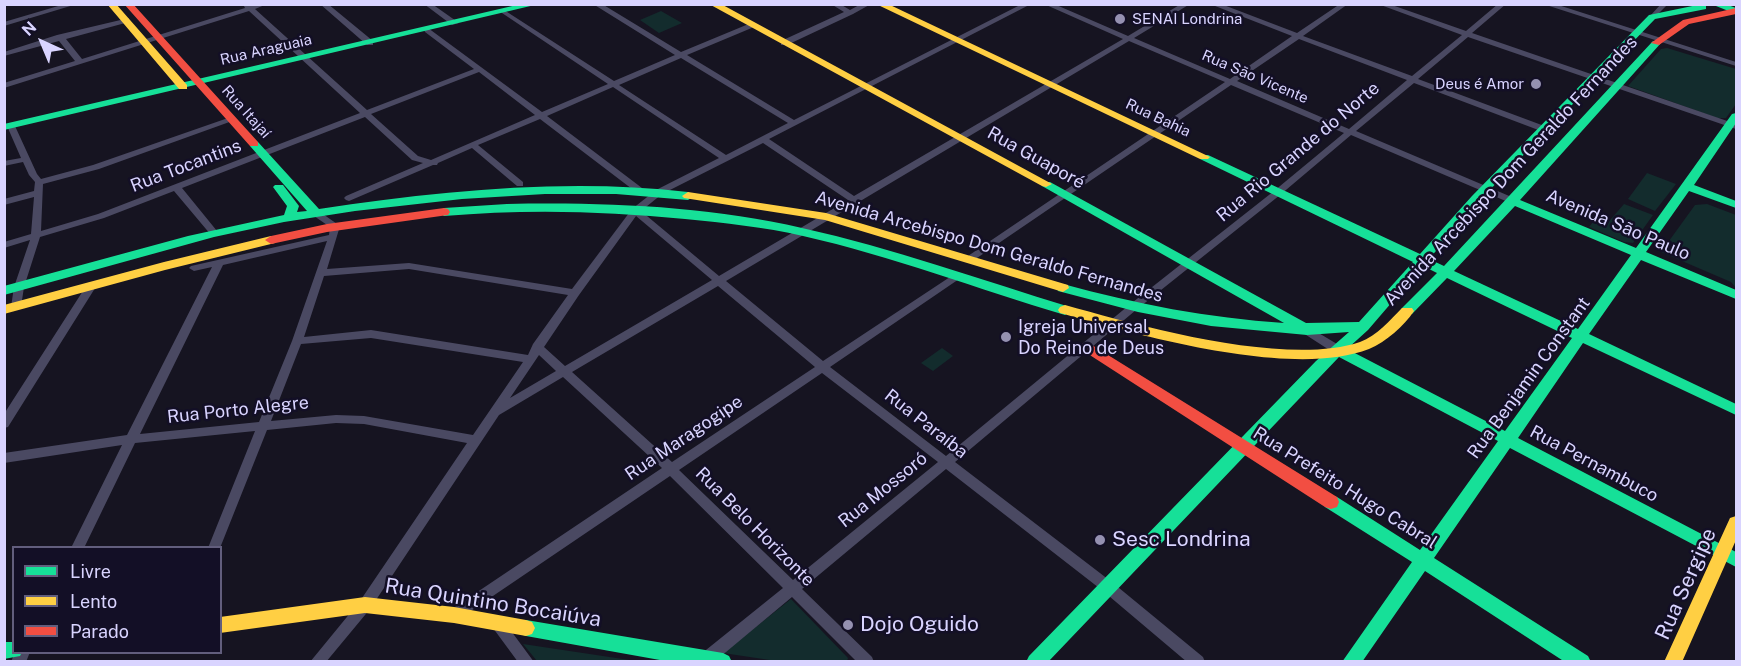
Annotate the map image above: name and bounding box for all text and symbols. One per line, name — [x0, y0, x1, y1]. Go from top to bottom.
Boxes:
place label: SENAI Londrina — [1132, 10, 1242, 28]
north arrow — [12, 12, 72, 72]
marker: SENAI Londrina — [1113, 12, 1127, 26]
text: N — [18, 18, 40, 40]
street label: Rua Araguaia — [219, 31, 313, 69]
street label: Avenida Arcebispo Dom Geraldo Fernandes — [1380, 32, 1642, 310]
street label: Rua São Vicente — [1199, 46, 1311, 108]
place label: Deus é Amor — [1435, 75, 1524, 93]
street label: Rua Rio Grande do Norte — [1212, 77, 1384, 227]
marker: Deus é Amor — [1529, 77, 1543, 91]
street label: Rua Itajaí — [218, 82, 274, 142]
street label: Rua Bahia — [1123, 95, 1193, 141]
street label: Rua Guaporé — [983, 122, 1089, 194]
street label: Rua Tocantins — [128, 135, 244, 197]
street label: Avenida São Paulo — [1543, 185, 1693, 265]
street label: Avenida Arcebispo Dom Geraldo Fernandes — [812, 187, 1166, 307]
street label: Rua Benjamin Constant — [1463, 293, 1595, 463]
place label: Igreja Universal Do Reino de Deus — [1018, 316, 1164, 358]
marker: Igreja Universal Do Reino de Deus — [999, 330, 1013, 344]
street label: Rua Paraíba — [880, 385, 972, 463]
street label: Rua Maragogipe — [621, 391, 747, 485]
street label: Rua Porto Alegre — [166, 392, 310, 428]
street label: Rua Pernambuco — [1526, 421, 1662, 507]
street label: Rua Prefeito Hugo Cabral — [1249, 422, 1441, 554]
street label: Rua Mossoró — [834, 448, 932, 532]
street label: Rua Belo Horizonte — [691, 463, 819, 591]
street label: Rua Sergipe — [1650, 524, 1722, 644]
place label: Sesc Londrina — [1112, 527, 1251, 553]
marker: Sesc Londrina — [1093, 533, 1107, 547]
legend — [12, 546, 222, 654]
text: Livre — [70, 561, 111, 582]
street label: Rua Quintino Bocaiúva — [383, 573, 603, 633]
text: Lento — [70, 591, 117, 612]
place label: Dojo Oguido — [860, 612, 979, 638]
marker: Dojo Oguido — [841, 618, 855, 632]
text: Parado — [70, 621, 129, 642]

